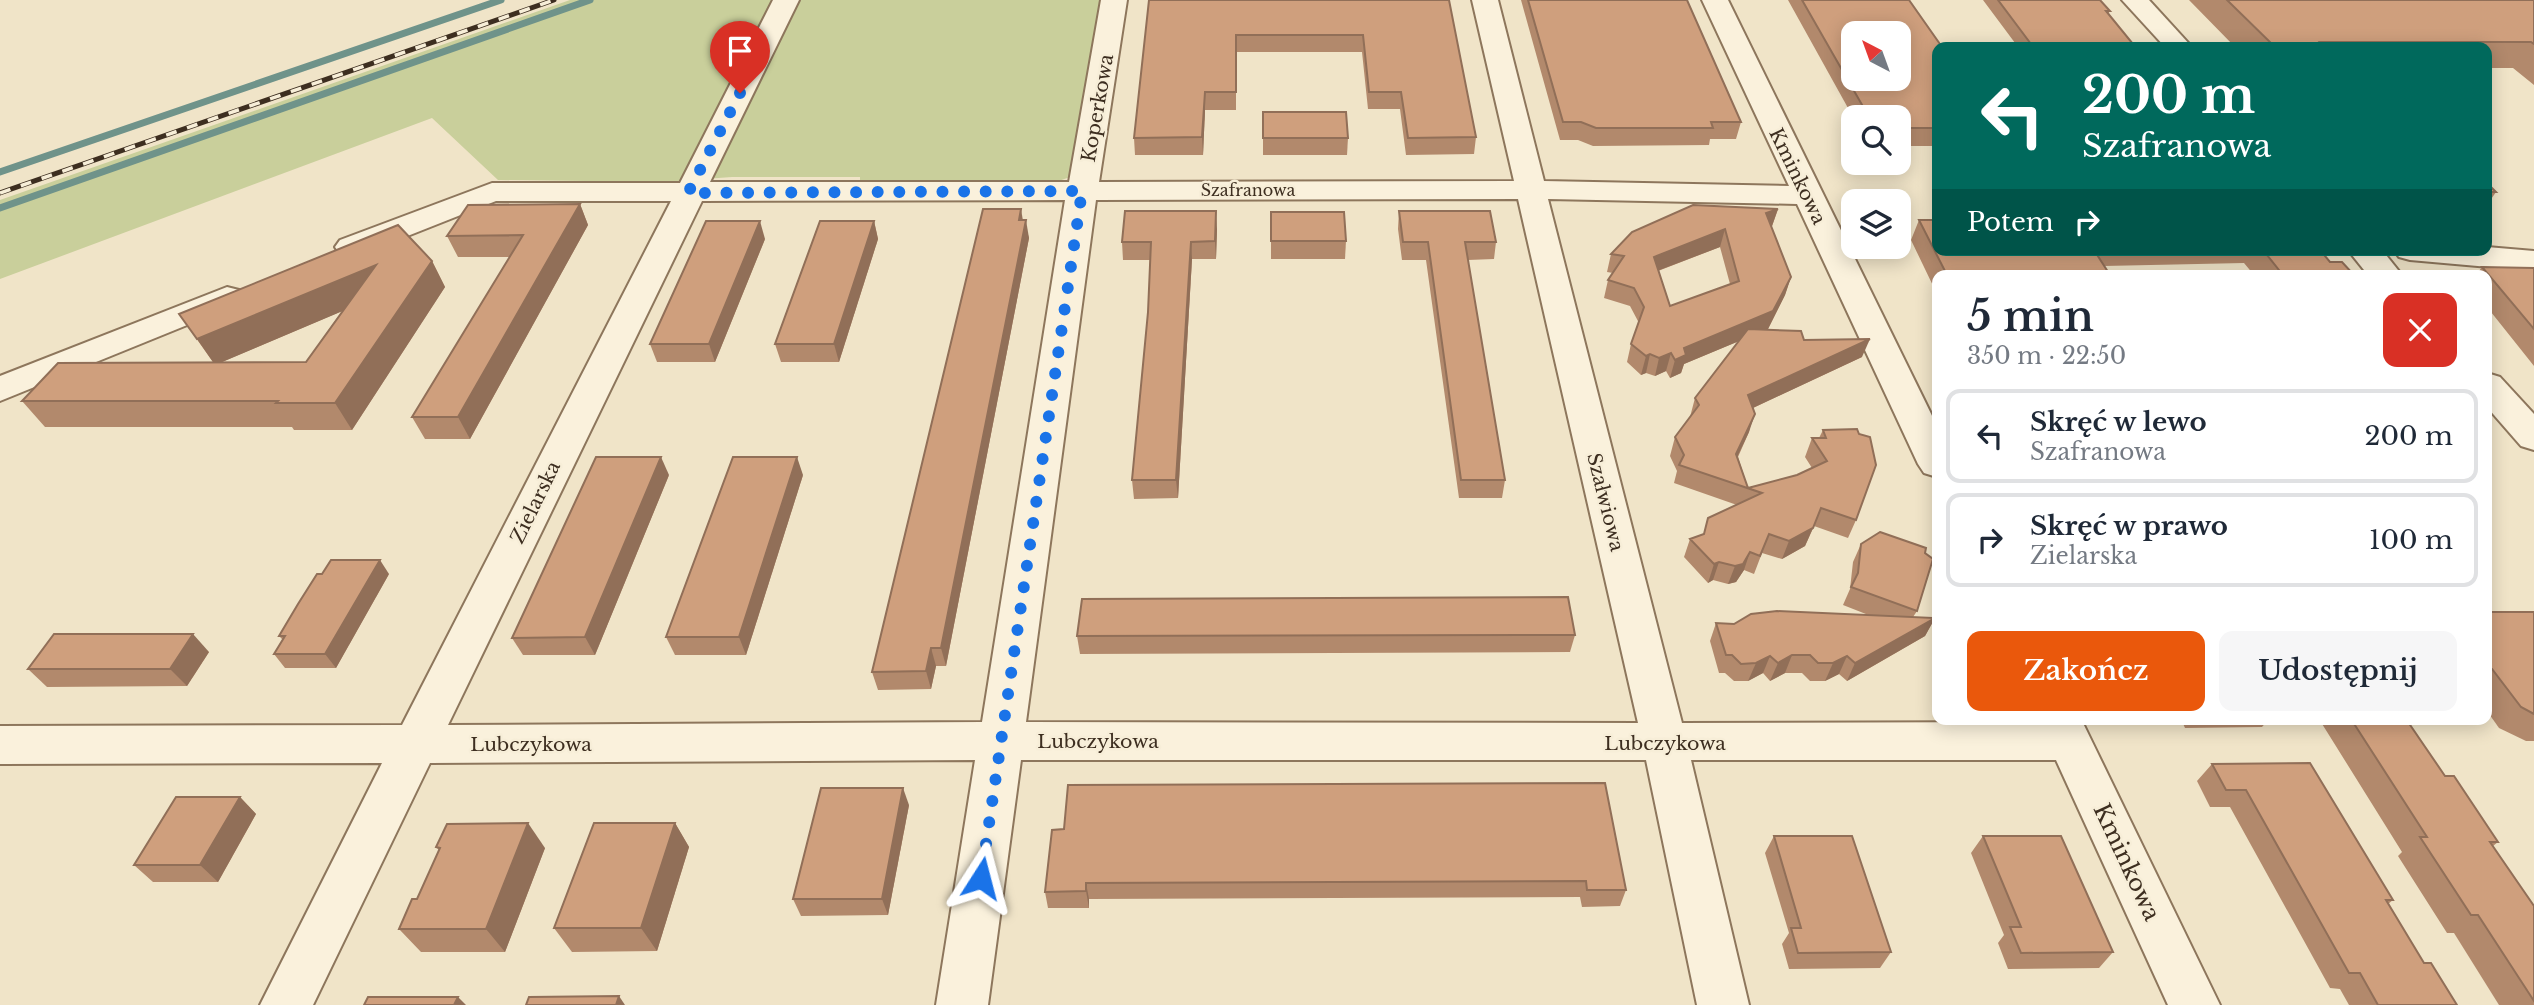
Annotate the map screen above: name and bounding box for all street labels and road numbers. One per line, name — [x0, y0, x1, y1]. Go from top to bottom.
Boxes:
street label: Koperkowa — [1077, 52, 1118, 164]
street label: Kminkowa — [1764, 124, 1831, 229]
street label: Szafranowa — [1201, 180, 1295, 200]
street label: Szałwiowa — [1582, 451, 1629, 554]
street label: Zielarska — [506, 457, 565, 547]
street label: Lubczykowa — [1037, 730, 1159, 753]
street label: Lubczykowa — [1604, 732, 1726, 755]
street label: Lubczykowa — [470, 733, 592, 756]
street label: Kminkowa — [2088, 799, 2166, 925]

